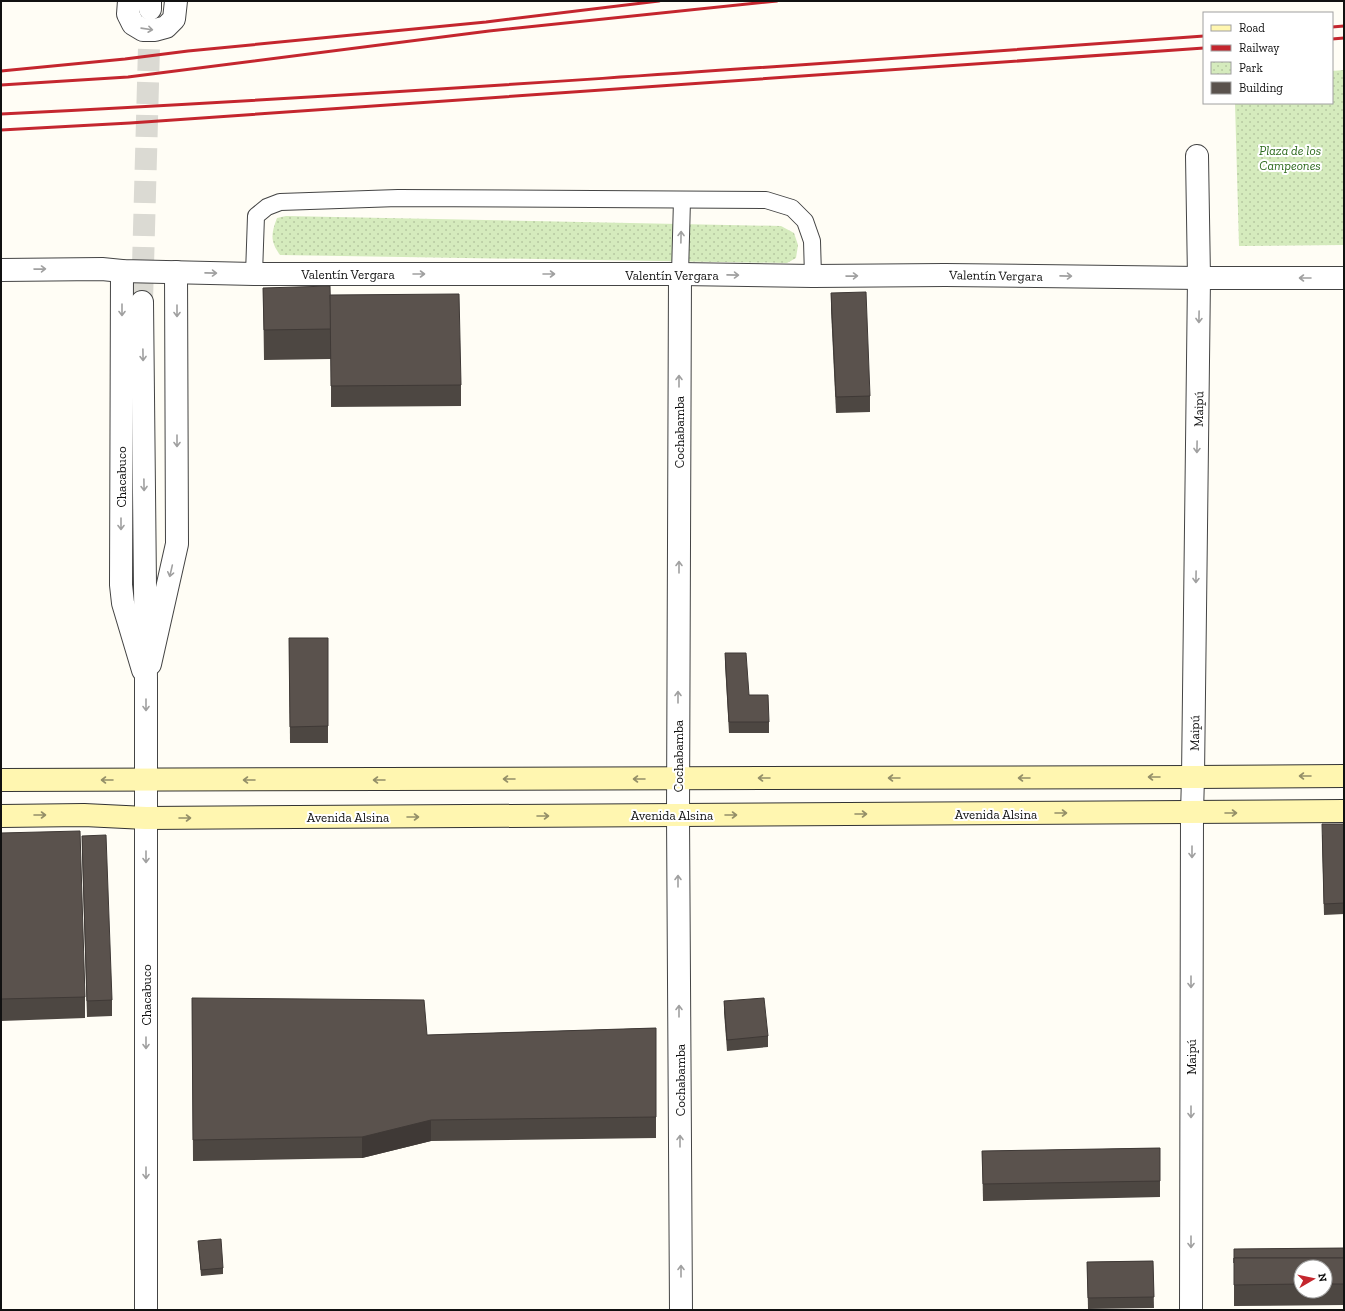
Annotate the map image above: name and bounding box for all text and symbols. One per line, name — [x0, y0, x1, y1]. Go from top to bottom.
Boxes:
legend — [1203, 12, 1333, 104]
text: Road — [1239, 21, 1265, 35]
one-way arrow — [140, 25, 153, 33]
text: Railway — [1239, 41, 1280, 55]
text: Park — [1239, 61, 1264, 75]
text: Building — [1239, 81, 1283, 95]
park label: Plaza de los Campeones — [1259, 143, 1321, 173]
one-way arrow — [677, 231, 685, 244]
one-way arrow — [33, 266, 46, 273]
street label: Valentín Vergara — [300, 267, 396, 282]
street label: Valentín Vergara — [948, 267, 1044, 284]
street label: Valentín Vergara — [624, 268, 720, 283]
one-way arrow — [204, 269, 217, 277]
one-way arrow — [412, 270, 425, 278]
one-way arrow — [542, 270, 555, 278]
one-way arrow — [726, 271, 739, 279]
one-way arrow — [845, 272, 858, 280]
one-way arrow — [1059, 272, 1072, 280]
one-way arrow — [1299, 274, 1312, 282]
one-way arrow — [118, 303, 126, 316]
one-way arrow — [173, 304, 181, 317]
one-way arrow — [1195, 310, 1203, 323]
one-way arrow — [139, 348, 147, 361]
one-way arrow — [675, 375, 683, 388]
street label: Maipú — [1191, 390, 1206, 427]
street label: Cochabamba — [672, 395, 687, 468]
one-way arrow — [173, 434, 181, 447]
one-way arrow — [1193, 440, 1201, 453]
street label: Chacabuco — [114, 446, 129, 508]
one-way arrow — [140, 478, 148, 491]
one-way arrow — [117, 517, 125, 530]
one-way arrow — [675, 561, 683, 574]
one-way arrow — [167, 564, 175, 577]
one-way arrow — [1192, 570, 1199, 583]
one-way arrow — [674, 691, 682, 704]
one-way arrow — [142, 698, 150, 711]
street label: Maipú — [1187, 714, 1202, 751]
street label: Cochabamba — [671, 719, 686, 792]
one-way arrow — [1299, 772, 1312, 780]
one-way arrow — [1148, 773, 1161, 781]
one-way arrow — [758, 774, 771, 782]
one-way arrow — [888, 774, 901, 782]
one-way arrow — [1018, 774, 1031, 782]
one-way arrow — [503, 775, 516, 783]
one-way arrow — [633, 775, 646, 783]
one-way arrow — [101, 776, 114, 784]
one-way arrow — [243, 776, 256, 784]
one-way arrow — [373, 776, 386, 784]
street label: Avenida Alsina — [955, 807, 1038, 822]
street label: Avenida Alsina — [631, 808, 714, 823]
one-way arrow — [1054, 809, 1067, 817]
one-way arrow — [1224, 809, 1237, 816]
street label: Avenida Alsina — [307, 810, 390, 825]
one-way arrow — [854, 810, 867, 818]
one-way arrow — [33, 811, 46, 819]
one-way arrow — [724, 811, 737, 819]
one-way arrow — [536, 812, 549, 820]
one-way arrow — [406, 813, 419, 821]
one-way arrow — [178, 814, 191, 822]
one-way arrow — [1188, 845, 1196, 858]
one-way arrow — [142, 850, 150, 863]
one-way arrow — [674, 875, 682, 888]
street label: Chacabuco — [139, 964, 154, 1026]
one-way arrow — [1187, 975, 1195, 988]
one-way arrow — [675, 1005, 683, 1018]
one-way arrow — [142, 1036, 150, 1049]
street label: Maipú — [1184, 1038, 1199, 1075]
street label: Cochabamba — [673, 1043, 688, 1116]
one-way arrow — [1187, 1105, 1195, 1118]
one-way arrow — [676, 1135, 684, 1148]
one-way arrow — [142, 1166, 150, 1179]
one-way arrow — [1187, 1235, 1195, 1248]
north arrow — [1293, 1259, 1333, 1299]
one-way arrow — [677, 1265, 685, 1278]
text: N — [1315, 1272, 1330, 1283]

